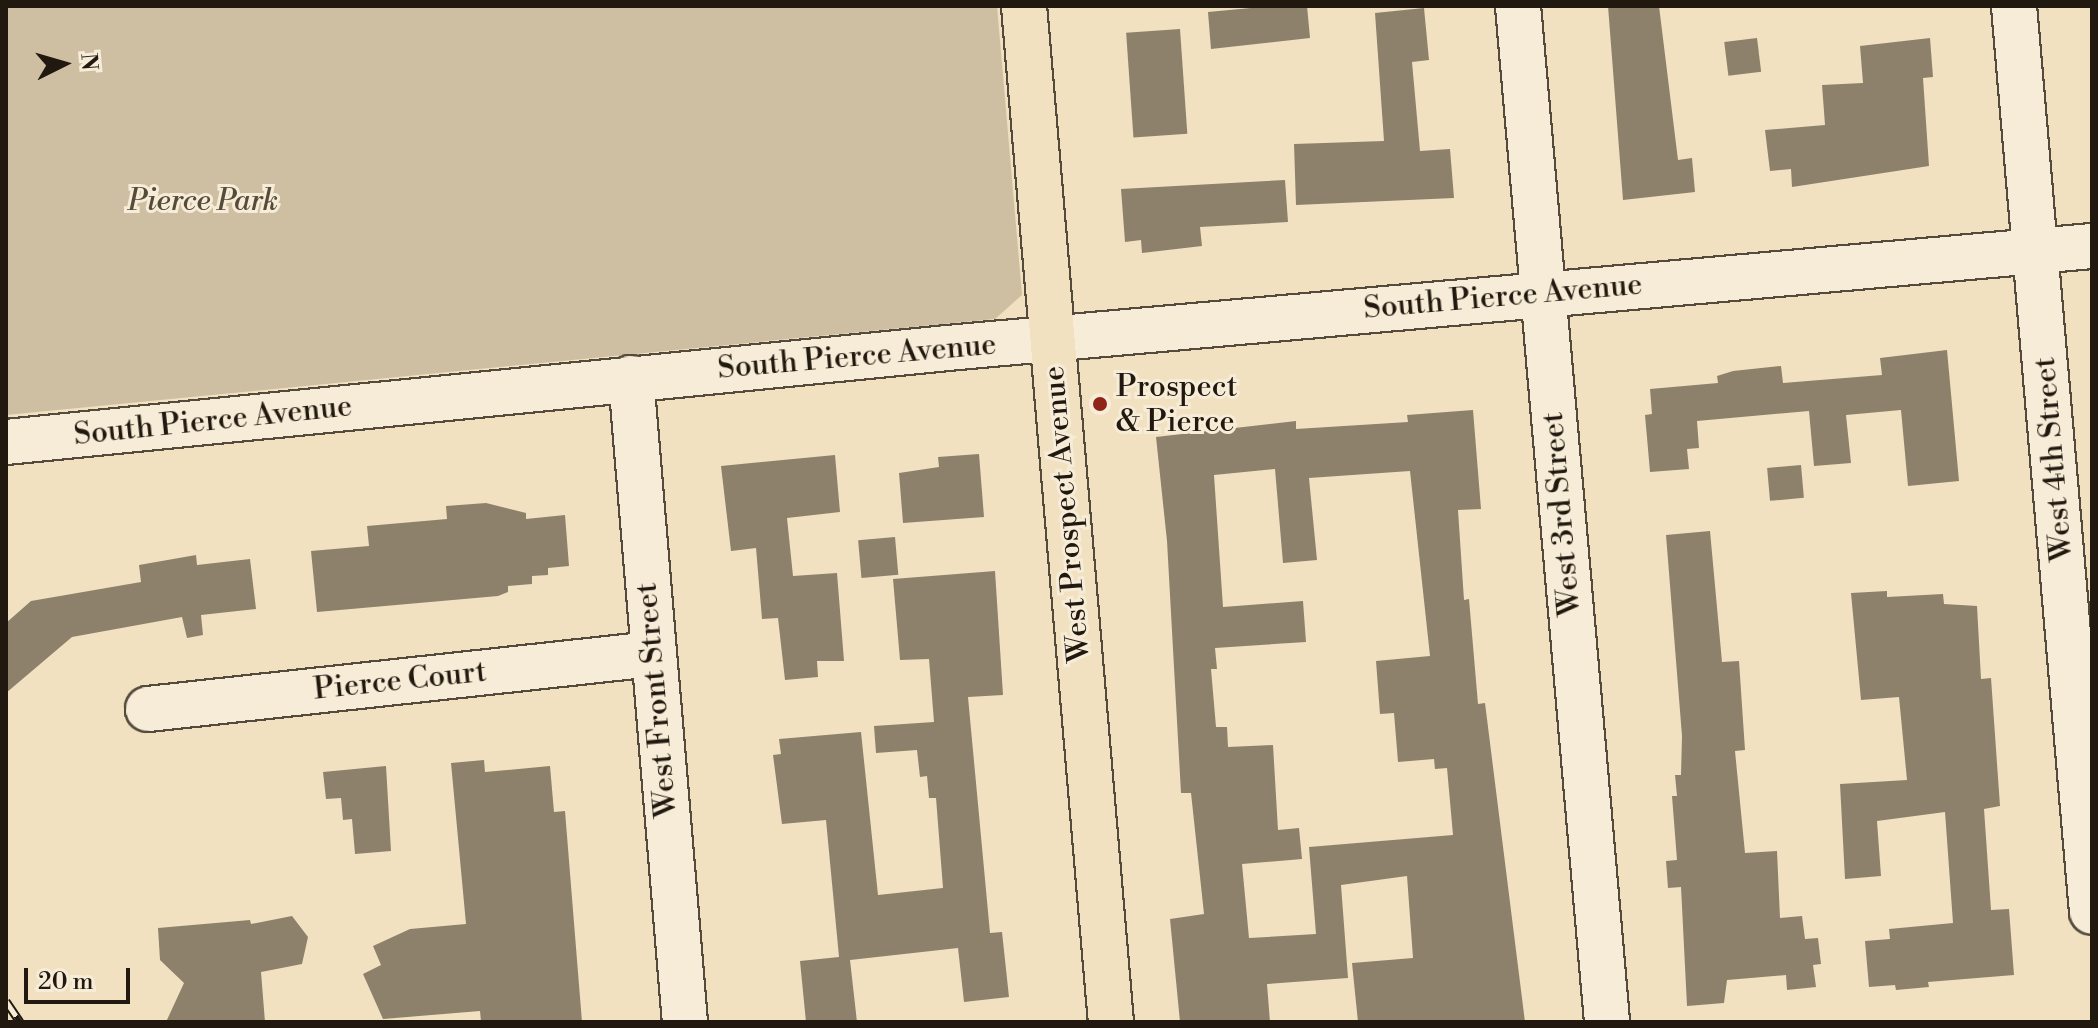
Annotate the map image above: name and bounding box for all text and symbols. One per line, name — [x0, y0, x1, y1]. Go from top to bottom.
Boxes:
north arrow — [24, 24, 104, 104]
text: N — [74, 52, 103, 72]
park label: Pierce Park — [128, 183, 278, 219]
street label: South Pierce Avenue — [1362, 267, 1644, 327]
street label: South Pierce Avenue — [716, 327, 998, 387]
street label: West 4th Street — [2027, 355, 2081, 563]
street label: West Prospect Avenue — [1036, 364, 1098, 664]
place label: Prospect & Pierce — [1116, 369, 1237, 440]
street label: South Pierce Avenue — [72, 388, 354, 454]
marker: Prospect & Pierce — [1091, 395, 1109, 413]
street label: West 3rd Street — [1535, 411, 1589, 617]
street label: West Front Street — [629, 581, 685, 819]
street label: Pierce Court — [312, 654, 488, 708]
scale bar — [28, 952, 134, 1002]
text: 20 m — [38, 967, 94, 997]

